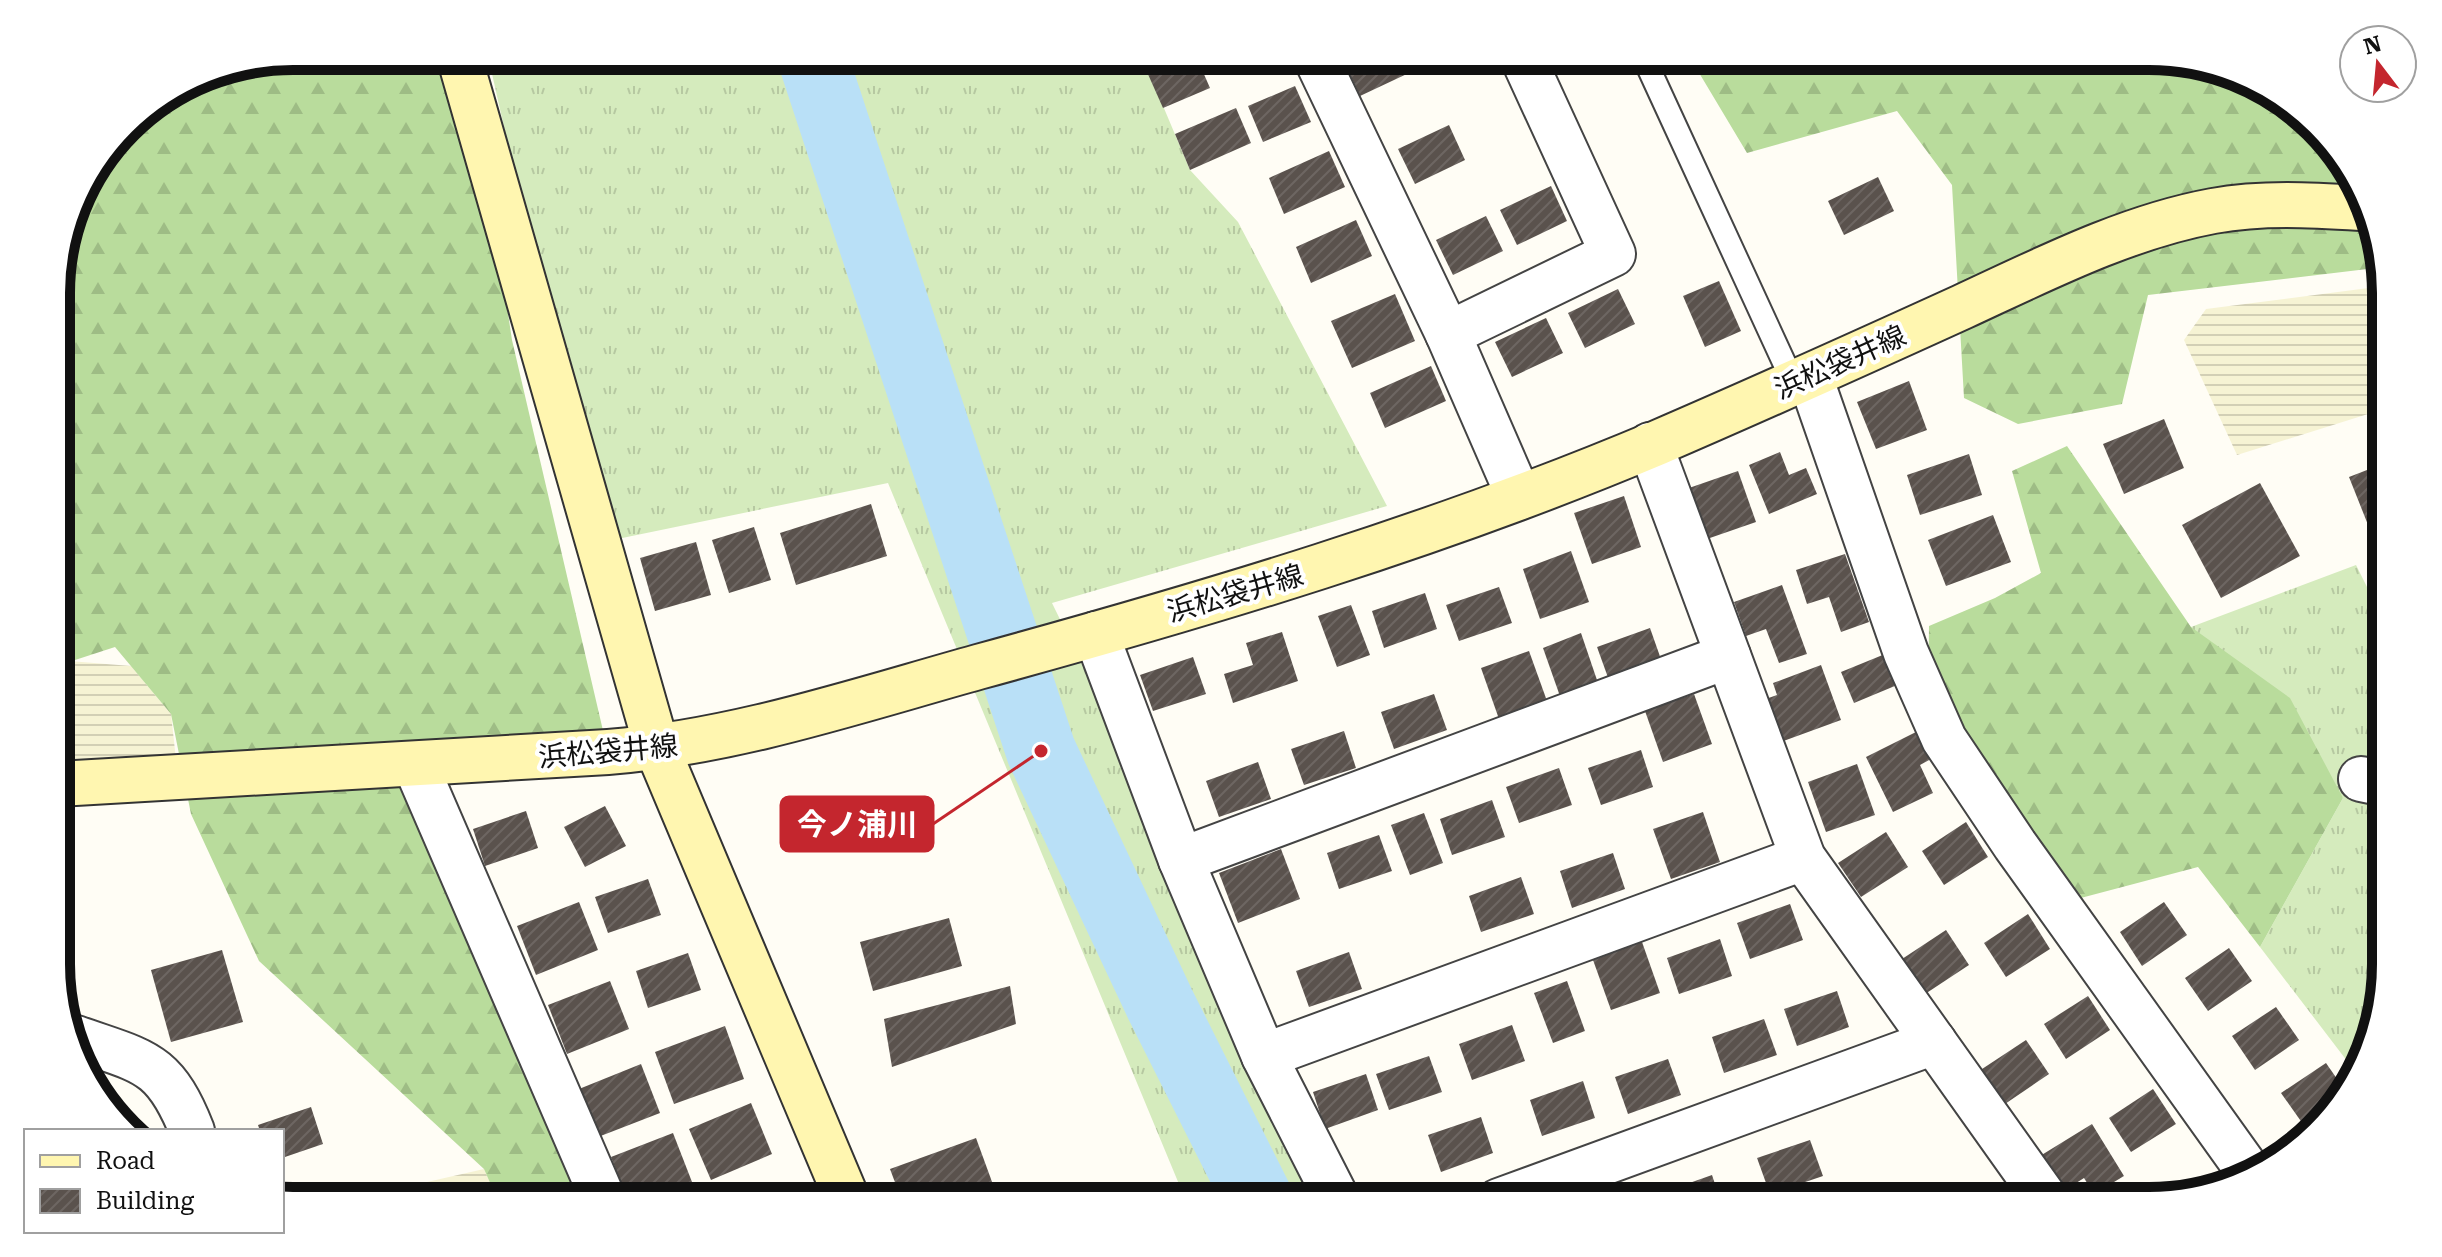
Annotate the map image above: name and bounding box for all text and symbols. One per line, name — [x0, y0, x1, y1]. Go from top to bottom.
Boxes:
north arrow — [2338, 24, 2418, 104]
text: N — [2361, 31, 2384, 60]
street label: 浜松袋井線 — [1770, 319, 1911, 406]
street label: 浜松袋井線 — [1163, 558, 1307, 629]
street label: 浜松袋井線 — [537, 729, 679, 774]
callout: 今ノ浦川 — [781, 797, 933, 851]
text: 今ノ浦川 — [797, 807, 917, 842]
legend — [24, 1129, 284, 1233]
text: Road — [96, 1147, 155, 1175]
text: Building — [96, 1187, 194, 1215]

